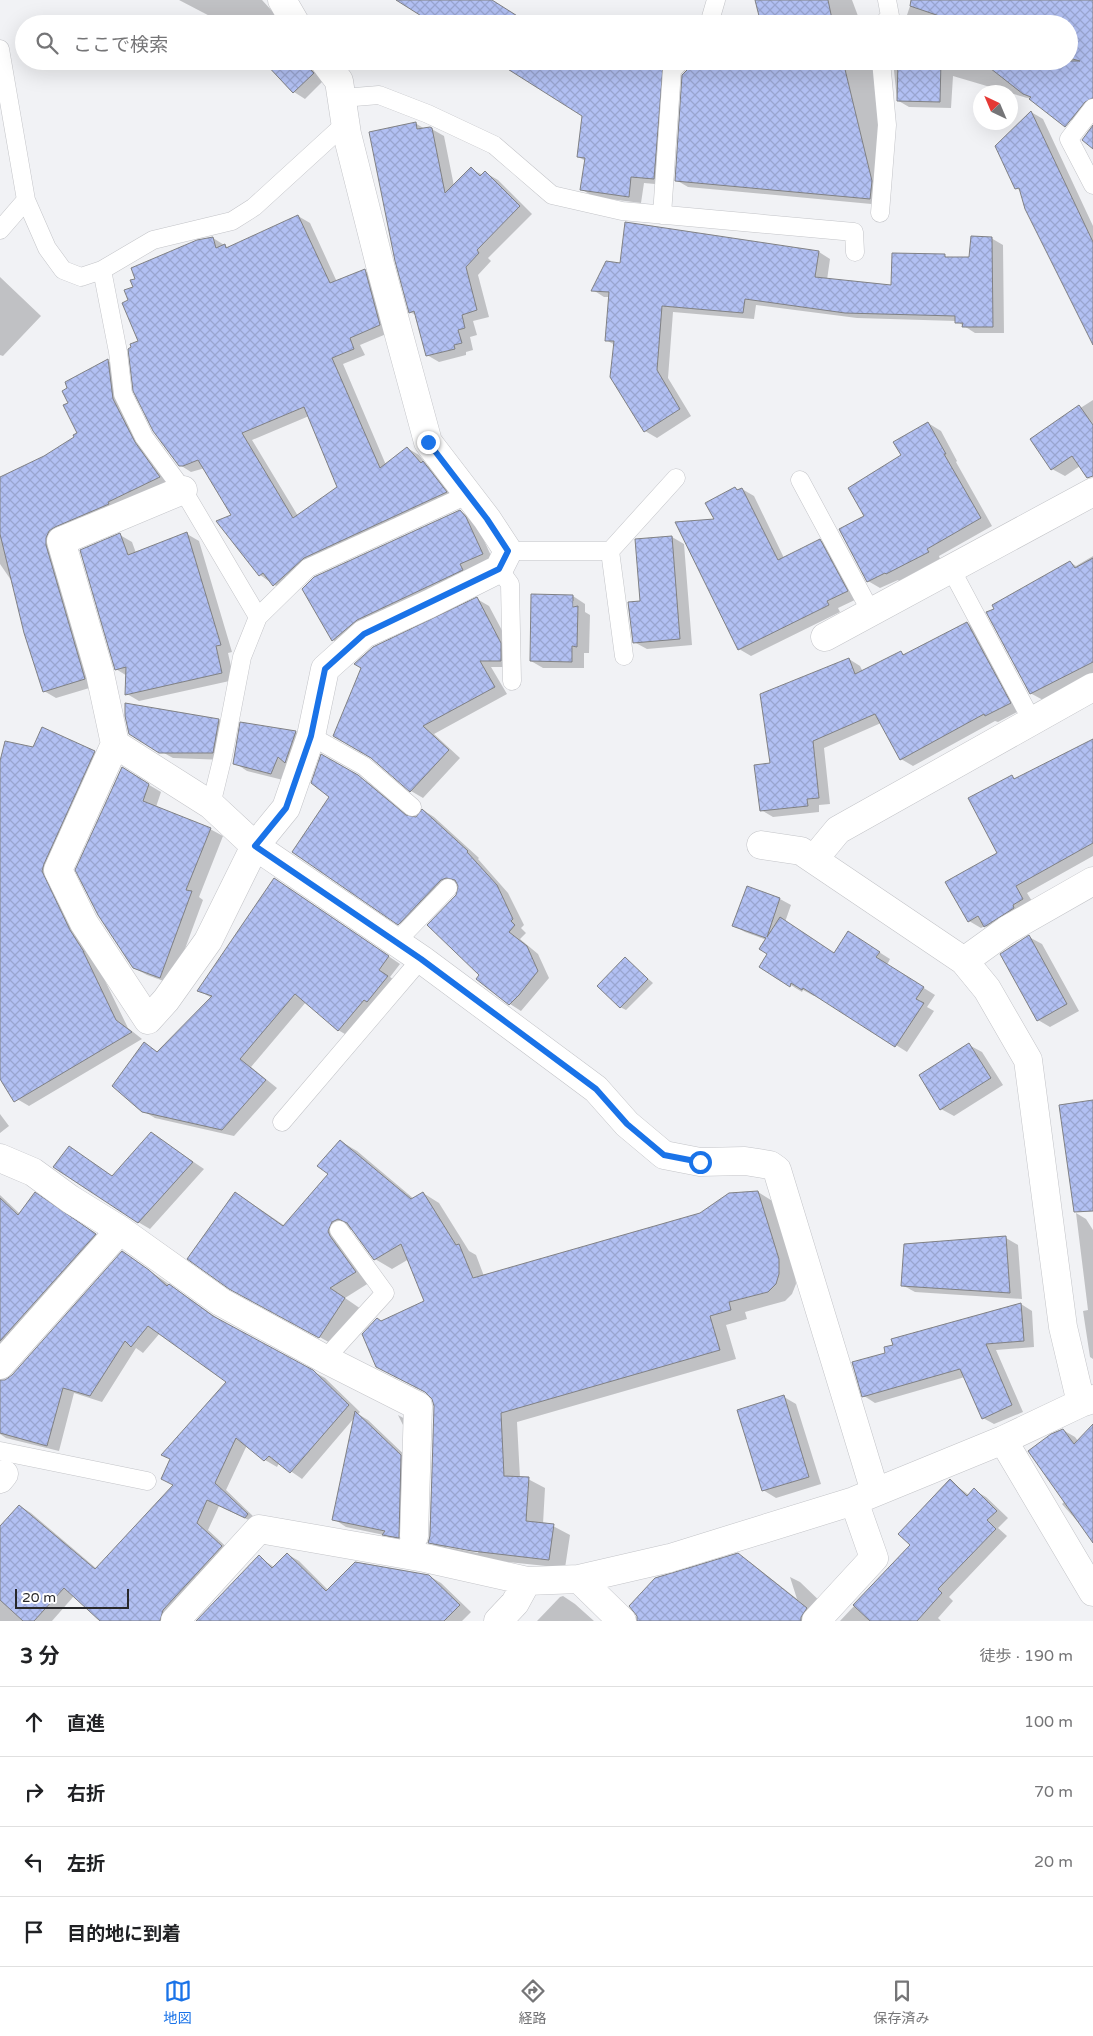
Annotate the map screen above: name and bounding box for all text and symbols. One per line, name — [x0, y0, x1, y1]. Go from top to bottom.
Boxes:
search box — [15, 15, 1078, 70]
icon: search — [33, 29, 61, 57]
text: ここで検索 — [73, 34, 168, 56]
north arrow — [973, 85, 1018, 130]
route end — [417, 431, 440, 454]
route start — [689, 1151, 712, 1174]
scale bar — [15, 1586, 129, 1609]
text: 20 m — [22, 1589, 56, 1606]
text: 3 分 — [20, 1644, 60, 1669]
text: 徒歩 · 190 m — [980, 1646, 1073, 1666]
icon: ahead — [20, 1708, 48, 1736]
text: 100 m — [1024, 1712, 1073, 1732]
text: 直進 — [67, 1713, 105, 1735]
icon: right — [20, 1778, 48, 1806]
text: 70 m — [1034, 1782, 1073, 1802]
text: 右折 — [67, 1783, 105, 1805]
icon: left — [20, 1848, 48, 1876]
text: 20 m — [1034, 1852, 1073, 1872]
text: 左折 — [67, 1853, 105, 1875]
icon: arrive — [20, 1918, 48, 1946]
text: 目的地に到着 — [67, 1923, 181, 1945]
tab: 地図 — [164, 1977, 192, 2027]
tab: 経路 — [519, 1977, 547, 2027]
tab: 保存済み — [874, 1977, 930, 2027]

